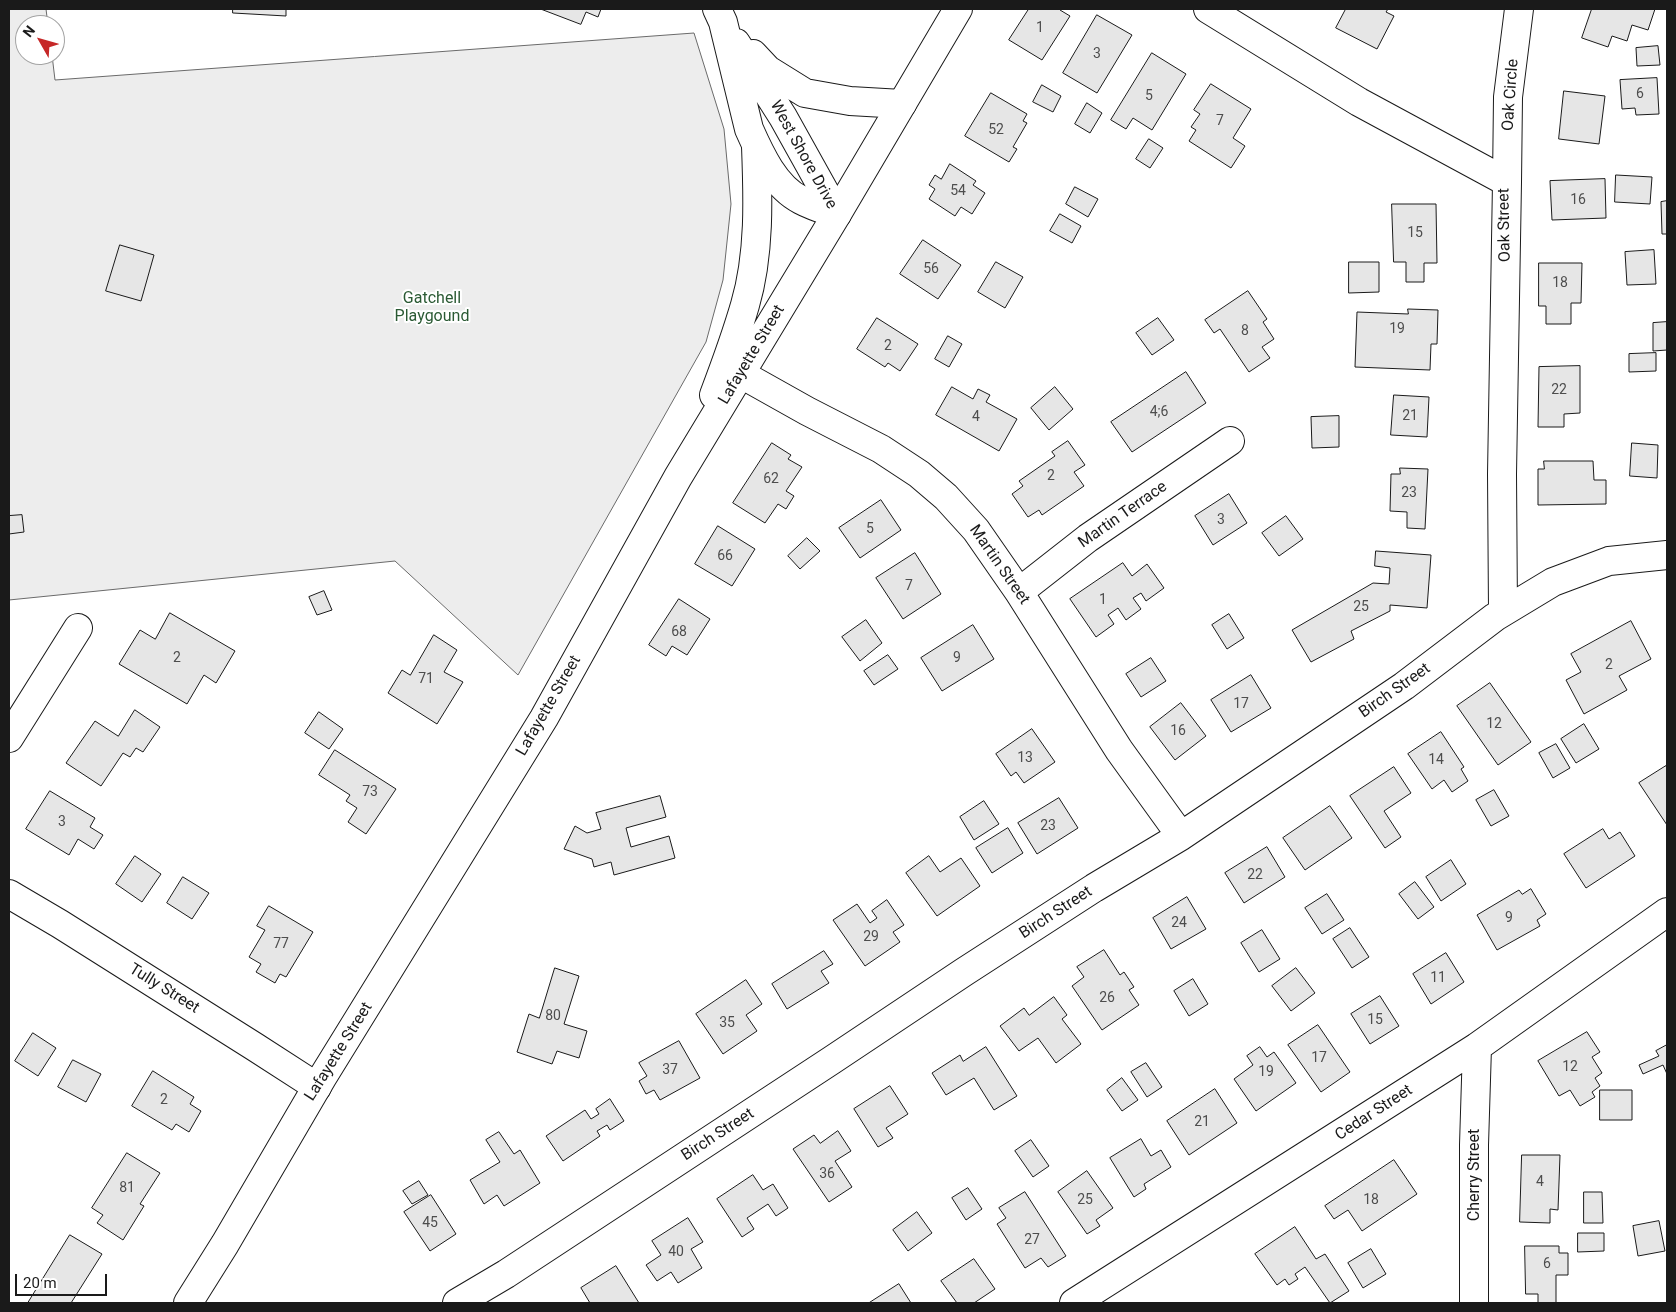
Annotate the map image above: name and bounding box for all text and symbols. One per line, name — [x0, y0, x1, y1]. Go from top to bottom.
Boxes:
north arrow — [15, 15, 65, 65]
house number: 1 — [1036, 20, 1044, 36]
text: N — [20, 23, 38, 40]
house number: 3 — [1093, 46, 1101, 62]
street label: Oak Circle — [1499, 58, 1523, 132]
house number: 6 — [1636, 86, 1644, 102]
house number: 5 — [1145, 88, 1153, 104]
street label: West Shore Drive — [765, 97, 841, 213]
house number: 7 — [1216, 113, 1224, 129]
house number: 52 — [988, 122, 1004, 138]
house number: 54 — [950, 183, 966, 199]
street label: Oak Street — [1495, 188, 1515, 262]
house number: 16 — [1570, 192, 1586, 208]
house number: 15 — [1407, 225, 1423, 241]
house number: 56 — [923, 261, 939, 277]
house number: 18 — [1552, 275, 1568, 291]
park label: Gatchell Playgound — [395, 289, 469, 327]
street label: Lafayette Street — [715, 302, 789, 408]
house number: 19 — [1389, 321, 1405, 337]
house number: 8 — [1241, 323, 1249, 339]
house number: 2 — [884, 338, 892, 354]
house number: 22 — [1551, 382, 1567, 398]
house number: 4;6 — [1150, 404, 1168, 420]
house number: 21 — [1402, 408, 1418, 424]
house number: 4 — [972, 409, 980, 425]
house number: 2 — [1047, 468, 1055, 484]
house number: 62 — [763, 471, 779, 487]
street label: Martin Terrace — [1075, 477, 1171, 553]
house number: 23 — [1401, 485, 1417, 501]
house number: 3 — [1217, 512, 1225, 528]
house number: 5 — [866, 521, 874, 537]
street label: Martin Street — [965, 522, 1033, 608]
house number: 66 — [717, 548, 733, 564]
house number: 7 — [905, 578, 913, 594]
house number: 1 — [1099, 592, 1107, 608]
house number: 25 — [1353, 599, 1369, 615]
house number: 68 — [671, 624, 687, 640]
house number: 2 — [173, 650, 181, 666]
house number: 9 — [953, 650, 961, 666]
street label: Lafayette Street — [513, 652, 585, 760]
house number: 2 — [1605, 657, 1613, 673]
street label: Birch Street — [1356, 659, 1434, 723]
house number: 71 — [418, 671, 434, 687]
house number: 17 — [1233, 696, 1249, 712]
house number: 12 — [1486, 716, 1502, 732]
house number: 16 — [1170, 723, 1186, 739]
house number: 13 — [1017, 750, 1033, 766]
house number: 14 — [1428, 752, 1444, 768]
house number: 73 — [362, 784, 378, 800]
house number: 3 — [58, 814, 66, 830]
house number: 23 — [1040, 818, 1056, 834]
house number: 22 — [1247, 867, 1263, 883]
street label: Birch Street — [1016, 882, 1096, 944]
house number: 9 — [1505, 910, 1513, 926]
house number: 24 — [1171, 915, 1187, 931]
house number: 29 — [863, 929, 879, 945]
house number: 77 — [273, 936, 289, 952]
street label: Tully Street — [125, 960, 203, 1018]
house number: 11 — [1430, 970, 1446, 986]
house number: 26 — [1099, 990, 1115, 1006]
street label: Lafayette Street — [301, 999, 377, 1105]
house number: 80 — [545, 1008, 561, 1024]
house number: 15 — [1367, 1012, 1383, 1028]
house number: 35 — [719, 1015, 735, 1031]
house number: 17 — [1311, 1050, 1327, 1066]
house number: 12 — [1562, 1059, 1578, 1075]
house number: 37 — [662, 1062, 678, 1078]
house number: 19 — [1258, 1064, 1274, 1080]
street label: Cedar Street — [1332, 1081, 1416, 1145]
house number: 2 — [160, 1092, 168, 1108]
street label: Birch Street — [678, 1104, 758, 1166]
house number: 21 — [1194, 1114, 1210, 1130]
street label: Cherry Street — [1465, 1129, 1485, 1221]
house number: 36 — [819, 1166, 835, 1182]
house number: 4 — [1536, 1174, 1544, 1190]
house number: 81 — [119, 1180, 135, 1196]
house number: 25 — [1077, 1192, 1093, 1208]
house number: 18 — [1363, 1192, 1379, 1208]
house number: 45 — [422, 1215, 438, 1231]
house number: 27 — [1024, 1232, 1040, 1248]
house number: 40 — [668, 1244, 684, 1260]
house number: 6 — [1543, 1256, 1551, 1272]
scale bar — [18, 1264, 110, 1296]
text: 20 m — [23, 1274, 57, 1292]

